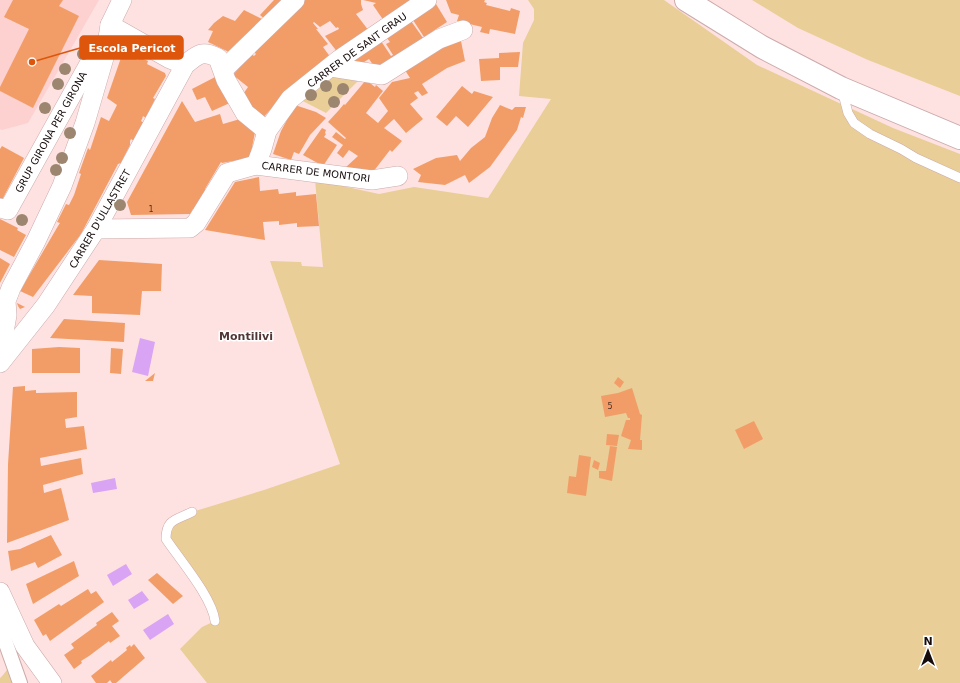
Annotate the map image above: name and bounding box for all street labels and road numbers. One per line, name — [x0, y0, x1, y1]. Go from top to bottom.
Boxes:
street label: CARRER DE SANT GRAU — [305, 10, 409, 90]
street label: GRUP GIRONA PER GIRONA — [13, 69, 89, 194]
street label: CARRER DE MONTORI — [261, 160, 371, 184]
street label: CARRER D'ULLASTRET — [67, 167, 133, 270]

